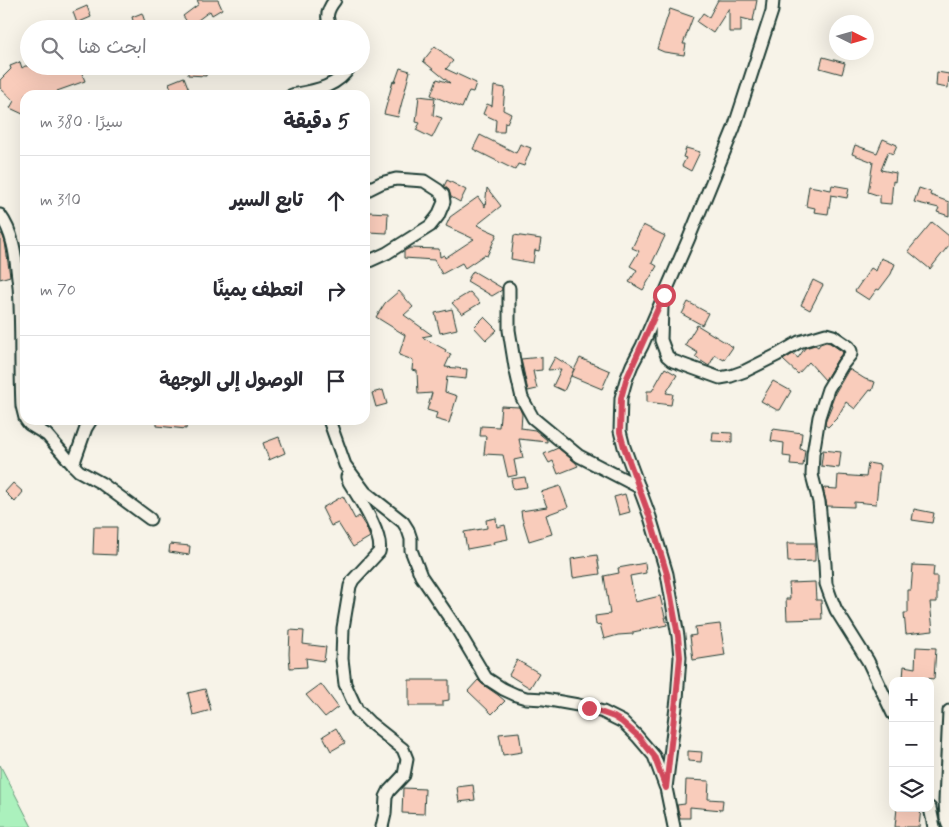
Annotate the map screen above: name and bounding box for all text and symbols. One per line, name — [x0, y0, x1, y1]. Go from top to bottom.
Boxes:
north arrow — [829, 15, 874, 60]
search box — [20, 20, 370, 75]
icon: search — [38, 34, 66, 62]
text: ابحث هنا — [78, 35, 147, 60]
text: 5 دقيقة — [283, 108, 350, 136]
text: سيرًا · 380 m — [40, 112, 123, 133]
icon: ahead — [322, 187, 350, 215]
text: تابع السير — [230, 188, 303, 213]
text: 310 m — [40, 190, 81, 211]
icon: right — [322, 277, 350, 305]
text: انعطف يمينًا — [213, 278, 303, 303]
text: 70 m — [40, 280, 76, 301]
route start — [653, 284, 676, 307]
icon: arrive — [322, 367, 350, 395]
text: الوصول إلى الوجهة — [159, 368, 303, 393]
map controls — [889, 677, 934, 812]
button: + — [889, 677, 934, 722]
route end — [578, 697, 601, 720]
button: − — [889, 722, 934, 767]
button: layers — [889, 767, 934, 812]

